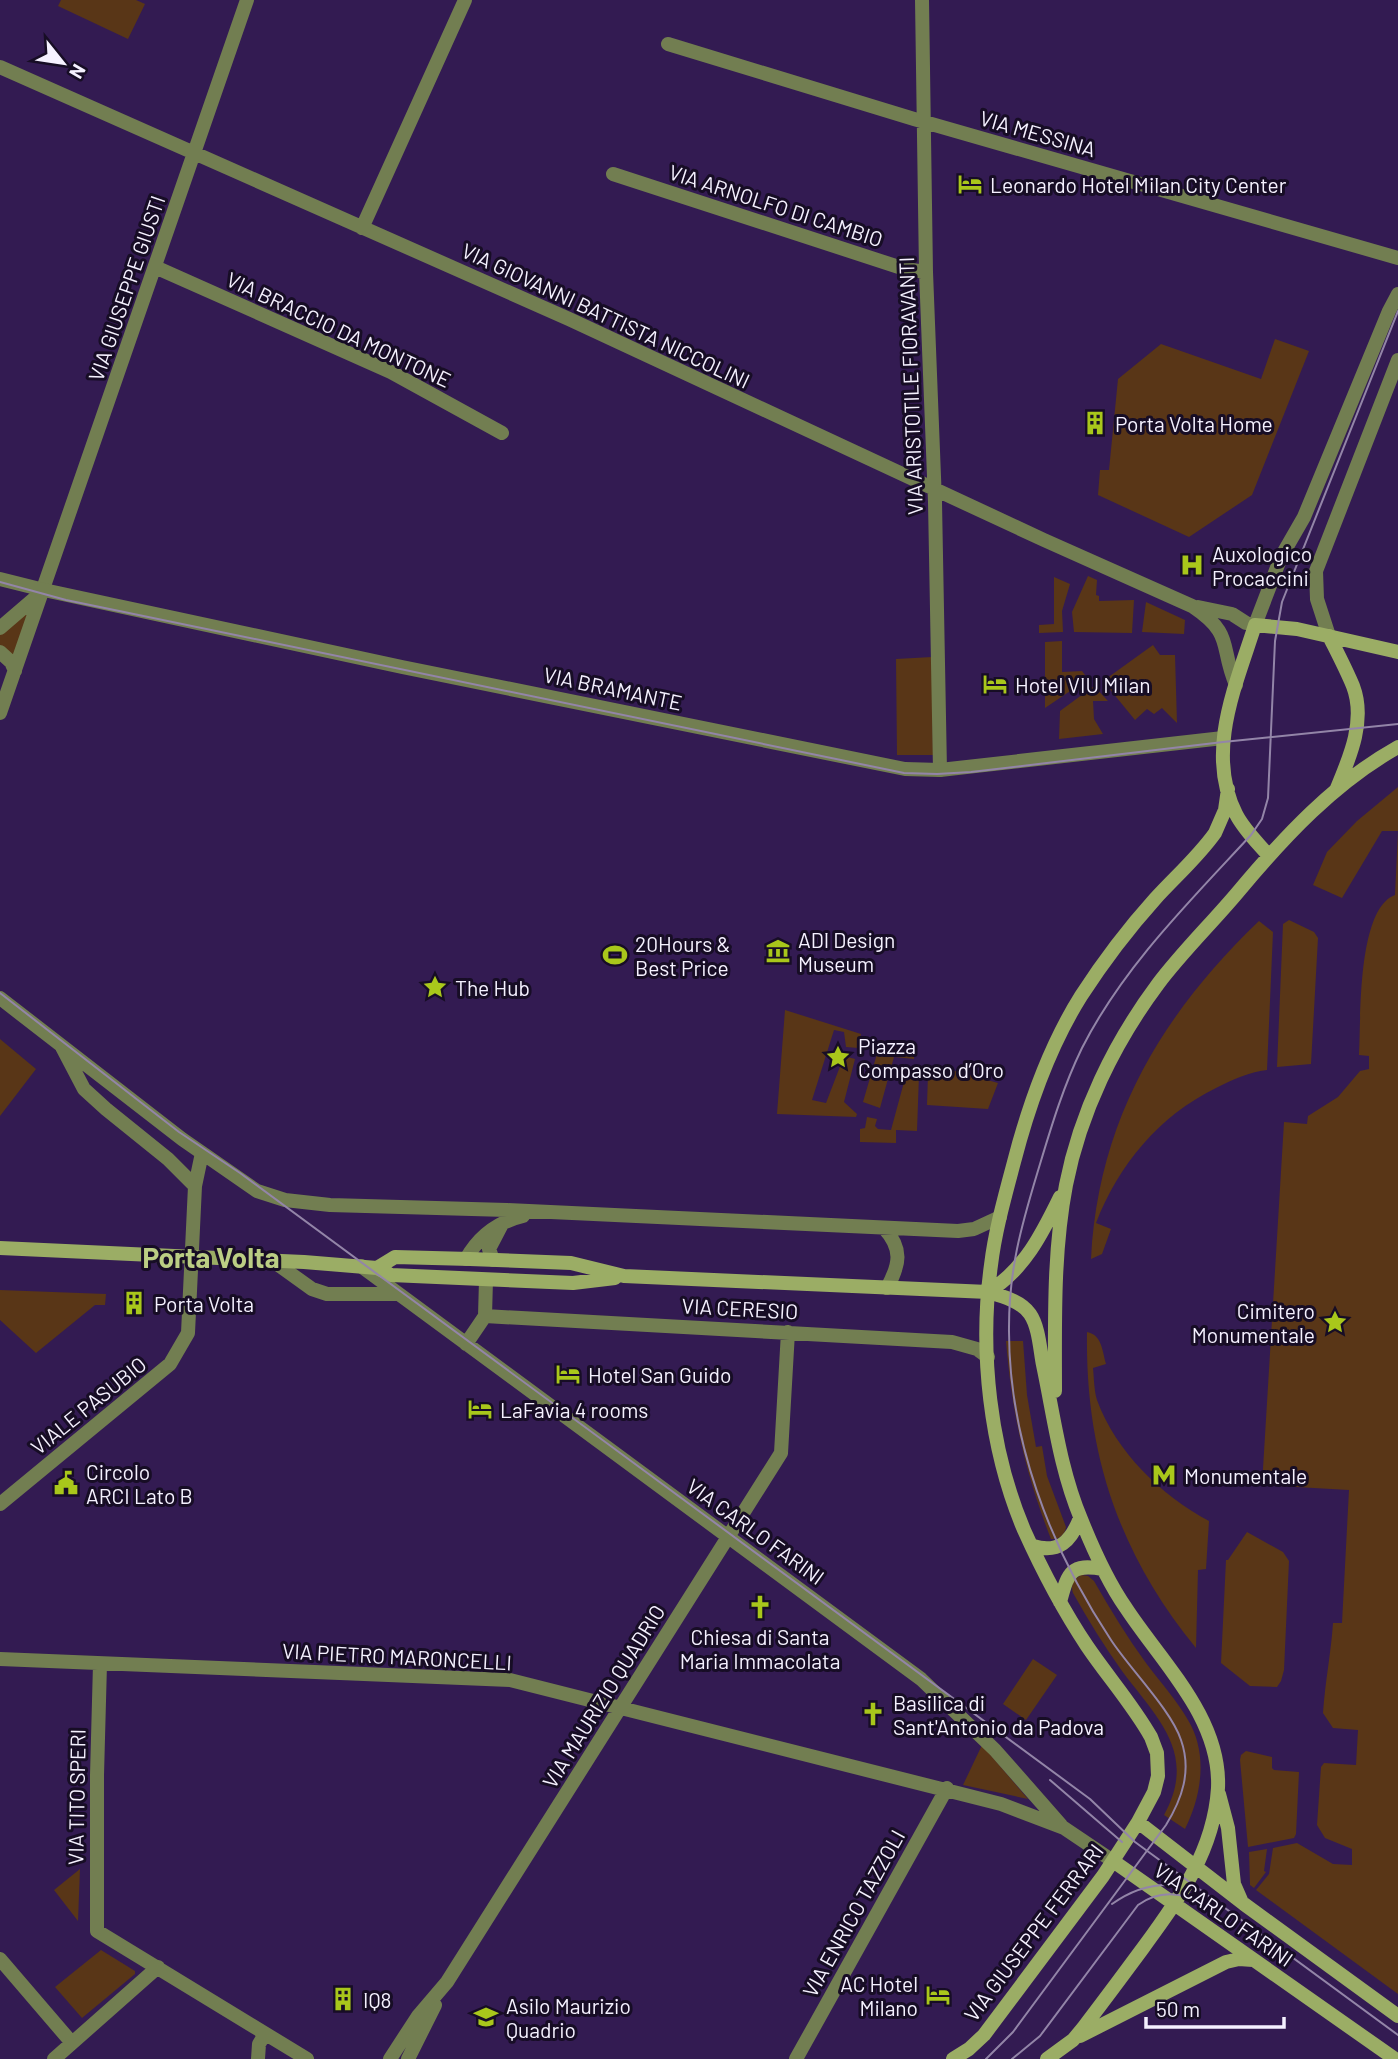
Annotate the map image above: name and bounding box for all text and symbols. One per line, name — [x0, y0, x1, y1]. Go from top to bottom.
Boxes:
north arrow — [28, 28, 98, 98]
text: N — [65, 61, 91, 83]
street label: VIA MESSINA — [977, 105, 1099, 162]
street label: VIA ARNOLFO DI CAMBIO — [666, 159, 886, 251]
hotel icon: Leonardo Hotel Milan City Center — [956, 170, 984, 198]
place label: Leonardo Hotel Milan City Center — [990, 172, 1287, 197]
street label: VIA GIUSEPPE GIUSTI — [83, 192, 169, 384]
street label: VIA GIOVANNI BATTISTA NICCOLINI — [458, 237, 754, 393]
street label: VIA ARISTOTILE FIORAVANTI — [893, 257, 927, 515]
street label: VIA BRACCIO DA MONTONE — [223, 266, 455, 392]
building icon: Porta Volta Home — [1081, 409, 1109, 437]
place label: Porta Volta Home — [1115, 411, 1273, 436]
place label: Auxologico Procaccini — [1212, 541, 1312, 590]
hospital icon: Auxologico Procaccini — [1178, 551, 1206, 579]
street label: VIA BRAMANTE — [541, 661, 685, 715]
hotel icon: Hotel VIU Milan — [981, 670, 1009, 698]
place label: Hotel VIU Milan — [1015, 672, 1150, 697]
place label: ADI Design Museum — [798, 927, 895, 976]
place label: 20Hours & Best Price — [635, 931, 730, 980]
museum icon: ADI Design Museum — [764, 937, 792, 965]
sports icon: 20Hours & Best Price — [601, 941, 629, 969]
place icon: The Hub — [421, 973, 449, 1001]
place label: The Hub — [455, 975, 530, 1000]
place label: Piazza Compasso d’Oro — [858, 1033, 1004, 1082]
place icon: Piazza Compasso d’Oro — [824, 1043, 852, 1071]
district label: Porta Volta — [143, 1240, 279, 1274]
building icon: Porta Volta — [120, 1289, 148, 1317]
place label: Porta Volta — [154, 1291, 254, 1316]
street label: VIA CERESIO — [681, 1292, 799, 1324]
place label: Cimitero Monumentale — [1192, 1298, 1315, 1347]
place icon: Cimitero Monumentale — [1321, 1308, 1349, 1336]
street label: VIALE PASUBIO — [25, 1351, 151, 1459]
hotel icon: Hotel San Guido — [554, 1360, 582, 1388]
place label: Hotel San Guido — [588, 1362, 731, 1387]
hotel icon: LaFavia 4 rooms — [466, 1395, 494, 1423]
place label: LaFavia 4 rooms — [500, 1397, 648, 1422]
place label: Circolo ARCI Lato B — [86, 1459, 193, 1508]
metro station icon: Monumentale — [1150, 1461, 1178, 1489]
place label: Monumentale — [1184, 1463, 1307, 1488]
public building icon: Circolo ARCI Lato B — [52, 1469, 80, 1497]
street label: VIA CARLO FARINI — [682, 1473, 830, 1589]
church icon: Chiesa di Santa Maria Immacolata — [746, 1593, 774, 1621]
street label: VIA MAURIZIO QUADRIO — [536, 1600, 670, 1792]
place label: Chiesa di Santa Maria Immacolata — [680, 1624, 840, 1673]
street label: VIA PIETRO MARONCELLI — [281, 1637, 513, 1675]
place label: Basilica di Sant'Antonio da Padova — [893, 1690, 1104, 1739]
church icon: Basilica di Sant'Antonio da Padova — [859, 1700, 887, 1728]
street label: VIA TITO SPERI — [62, 1729, 90, 1865]
street label: VIA ENRICO TAZZOLI — [797, 1825, 909, 2001]
street label: VIA GIUSEPPE FERRARI — [958, 1838, 1108, 2026]
street label: VIA CARLO FARINI — [1150, 1857, 1298, 1971]
place label: AC Hotel Milano — [840, 1971, 918, 2020]
hotel icon: AC Hotel Milano — [924, 1981, 952, 2009]
building icon: IQ8 — [329, 1985, 357, 2013]
scale bar — [1146, 1986, 1284, 2030]
place label: IQ8 — [363, 1987, 391, 2012]
place label: Asilo Maurizio Quadrio — [506, 1993, 631, 2042]
text: 50 m — [1156, 1996, 1200, 2021]
school or university icon: Asilo Maurizio Quadrio — [472, 2003, 500, 2031]

